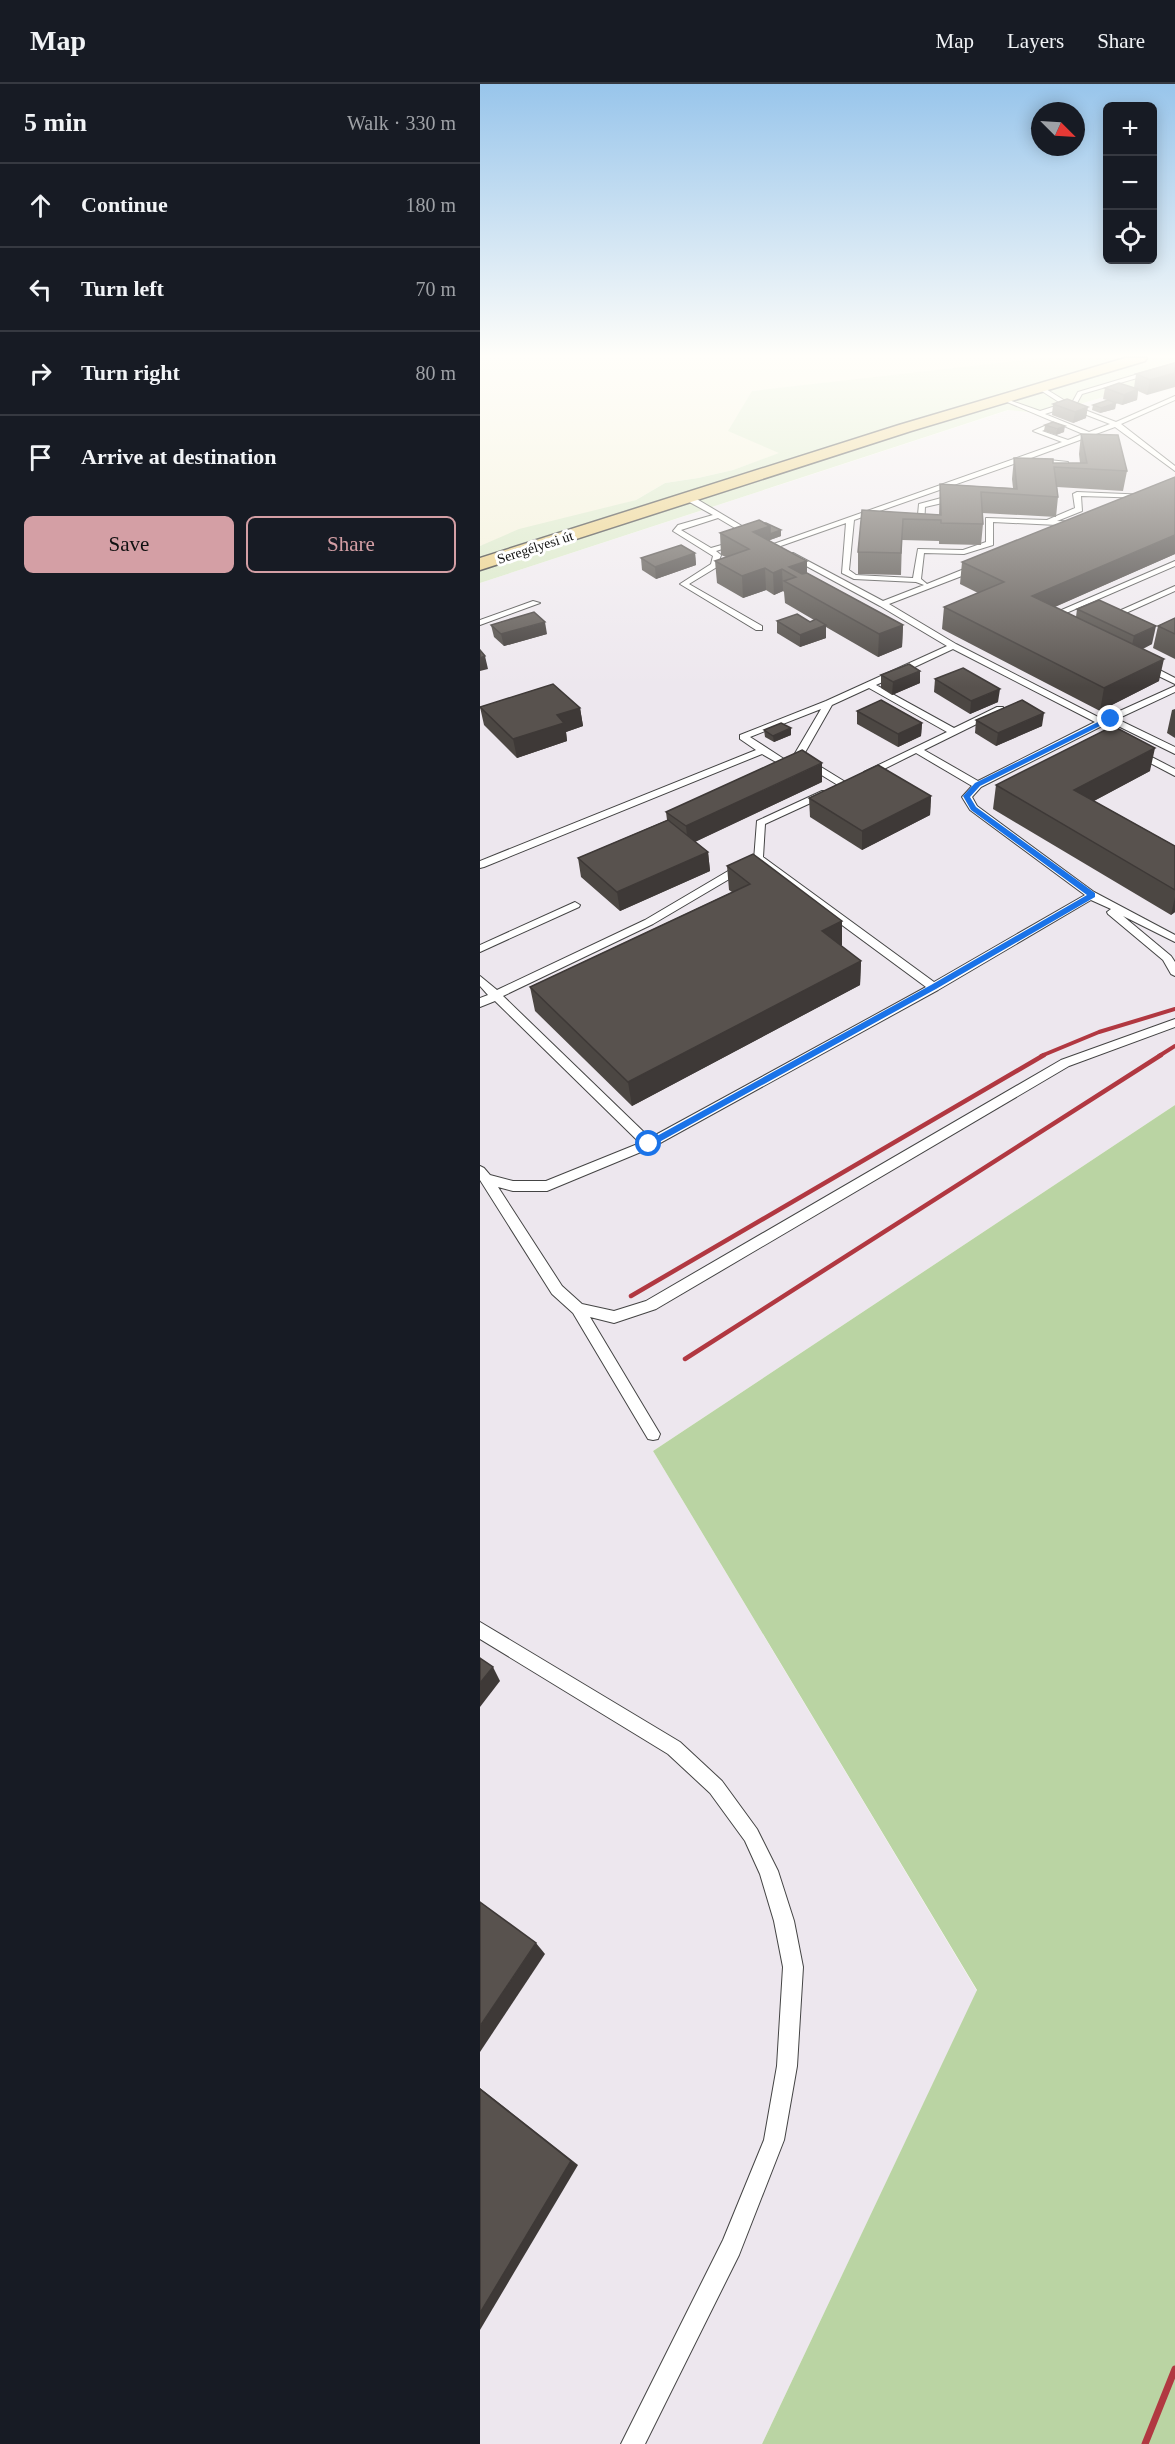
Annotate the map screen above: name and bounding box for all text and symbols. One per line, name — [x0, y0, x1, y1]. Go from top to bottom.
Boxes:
text: Map — [30, 25, 86, 56]
text: Map — [936, 29, 974, 53]
text: Layers — [1007, 29, 1064, 53]
text: Share — [1097, 29, 1145, 53]
north arrow — [1031, 102, 1085, 156]
map controls — [1103, 102, 1157, 264]
button: + — [1103, 102, 1157, 156]
text: 5 min — [24, 108, 87, 137]
text: Walk · 330 m — [347, 112, 456, 134]
button: − — [1103, 156, 1157, 210]
icon: ahead — [24, 189, 57, 222]
text: Continue — [81, 192, 168, 217]
text: 180 m — [405, 194, 456, 216]
button: locate — [1103, 210, 1157, 264]
icon: left — [24, 273, 57, 306]
text: Turn left — [81, 276, 164, 301]
text: 70 m — [415, 278, 456, 300]
icon: right — [24, 357, 57, 390]
text: Turn right — [81, 360, 180, 385]
text: 80 m — [415, 362, 456, 384]
icon: arrive — [24, 441, 57, 474]
text: Arrive at destination — [81, 444, 277, 469]
button: Save — [24, 516, 234, 573]
button: Share — [246, 516, 456, 573]
street label: Seregélyesi út — [495, 528, 575, 567]
route end — [1097, 705, 1123, 731]
route start — [635, 1130, 661, 1156]

